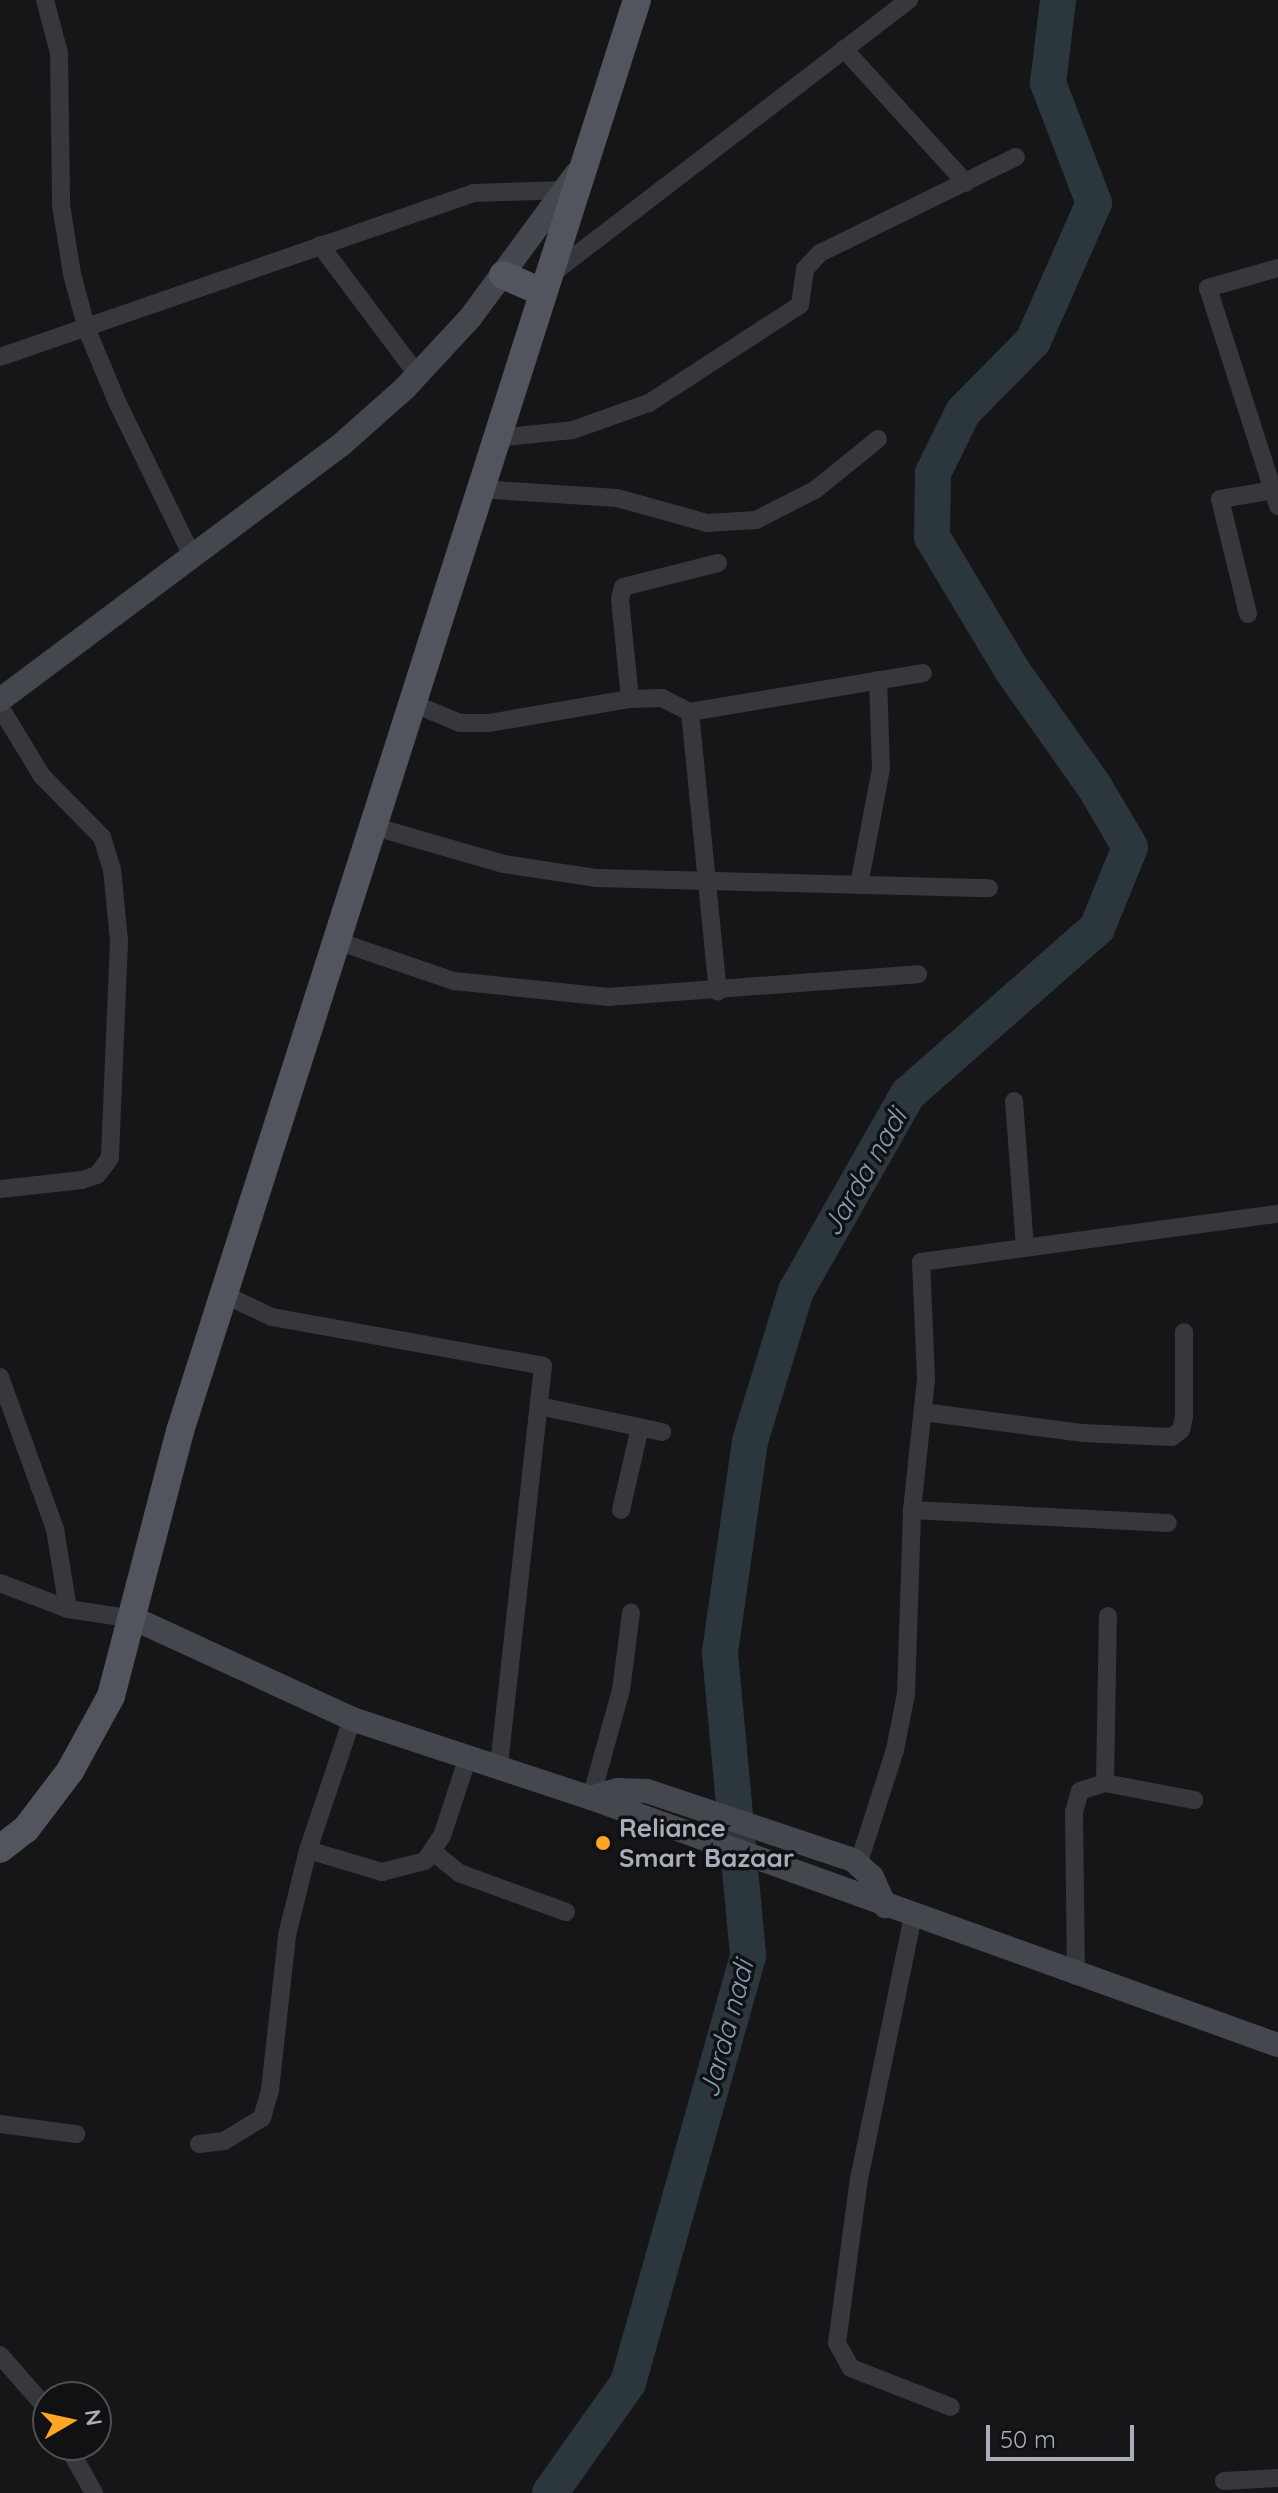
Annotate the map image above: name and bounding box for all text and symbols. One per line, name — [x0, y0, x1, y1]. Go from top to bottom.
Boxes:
water label: Jarda nadi — [814, 1103, 914, 1241]
place label: Reliance Smart Bazaar — [619, 1812, 794, 1874]
marker: Reliance Smart Bazaar — [594, 1834, 612, 1852]
water label: Jarda nadi — [692, 1957, 760, 2101]
north arrow — [32, 2381, 112, 2461]
text: N — [79, 2407, 109, 2428]
scale bar — [990, 2409, 1138, 2459]
text: 50 m — [1000, 2424, 1056, 2454]

